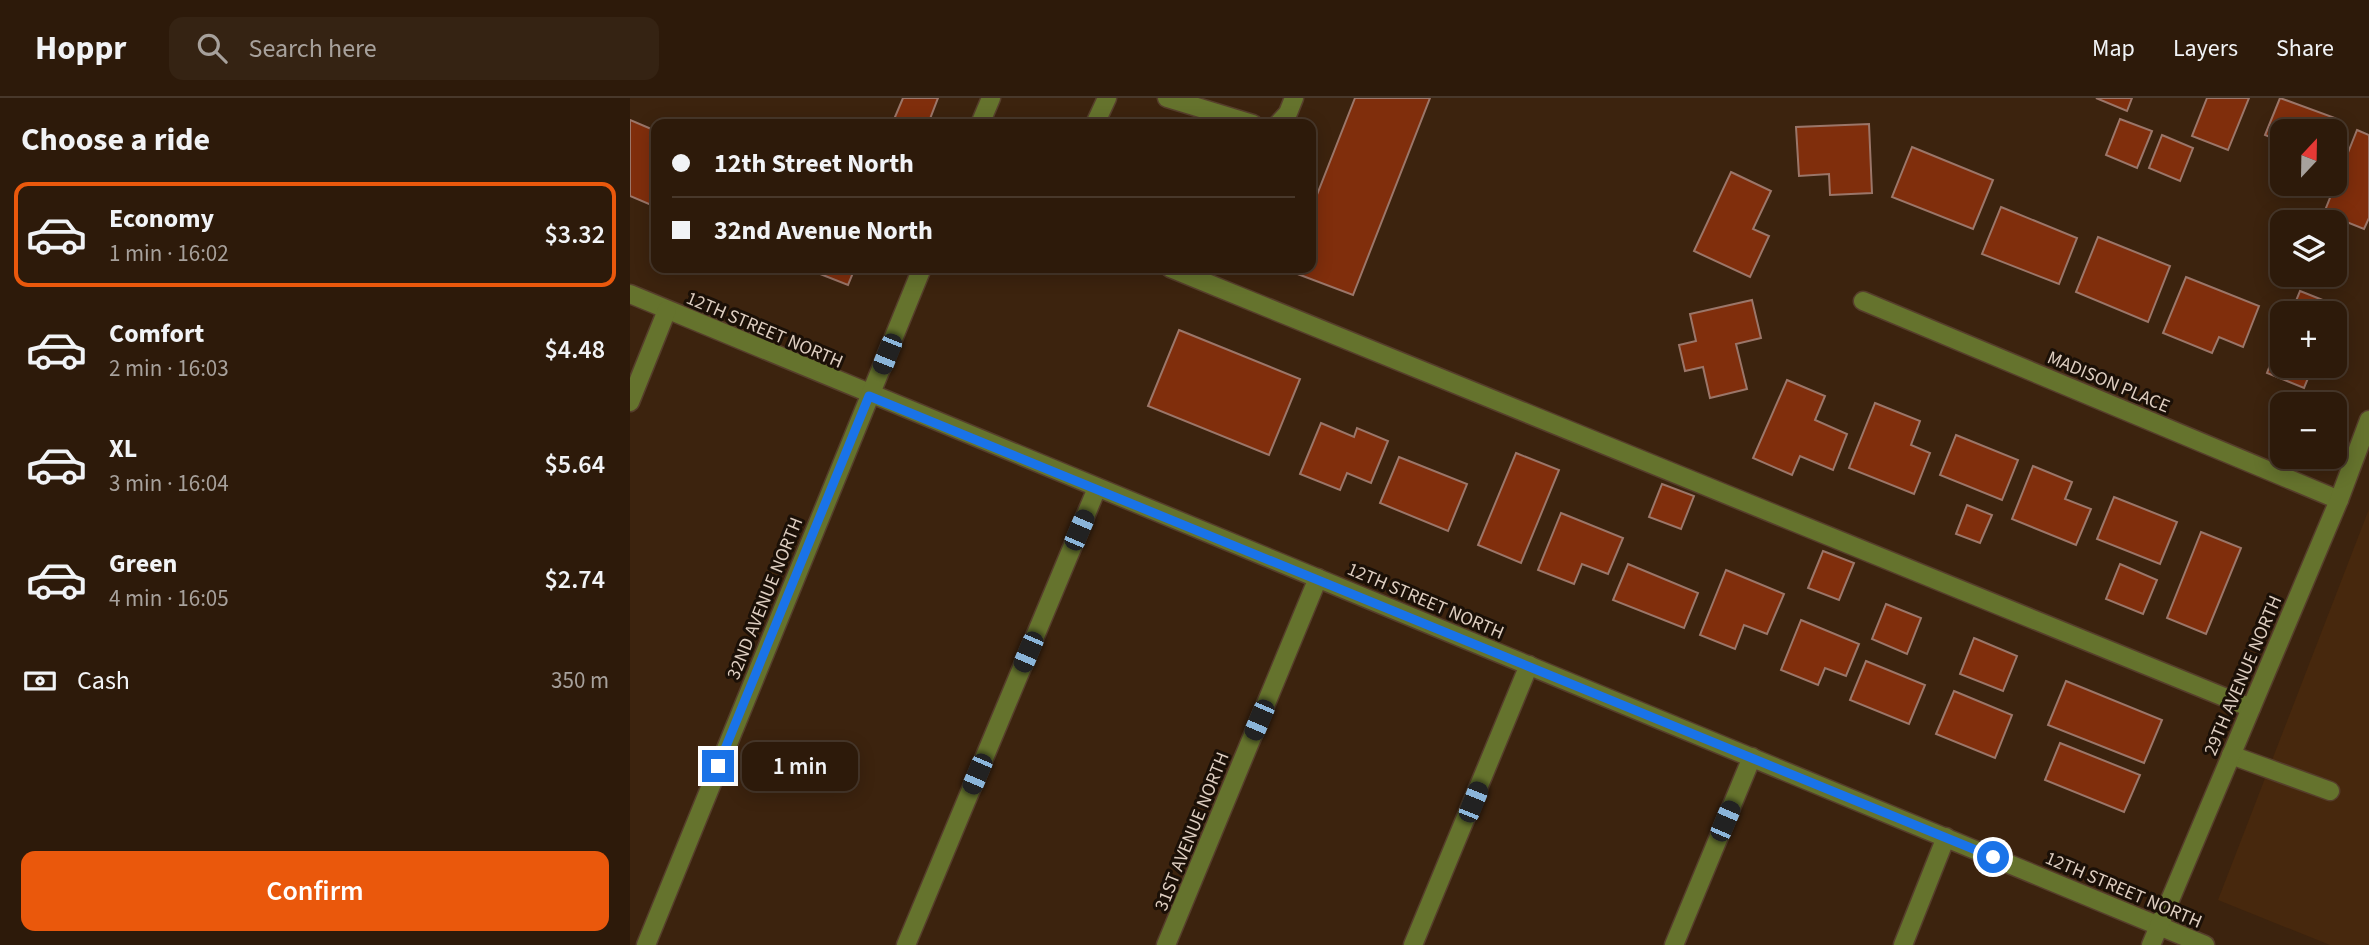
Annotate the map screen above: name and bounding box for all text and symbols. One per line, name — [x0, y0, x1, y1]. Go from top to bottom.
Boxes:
search box — [169, 17, 659, 80]
text: Hoppr — [35, 25, 127, 72]
icon: search — [193, 29, 231, 67]
text: Search here — [249, 30, 377, 67]
text: Map — [2092, 31, 2135, 66]
text: Layers — [2173, 31, 2238, 66]
text: Share — [2276, 31, 2334, 66]
text: Choose a ride — [21, 117, 210, 163]
north arrow — [2270, 119, 2347, 196]
map controls — [2270, 119, 2347, 469]
text: 12th Street North — [714, 145, 914, 182]
text: Economy — [109, 200, 214, 237]
icon: car — [25, 203, 88, 266]
button: layers — [2270, 210, 2347, 287]
text: 32nd Avenue North — [714, 212, 933, 249]
text: $3.32 — [544, 216, 605, 253]
text: 1 min · 16:02 — [109, 237, 229, 270]
street label: 12TH STREET NORTH — [682, 285, 847, 376]
button: + — [2270, 301, 2347, 378]
text: Comfort — [109, 315, 204, 352]
icon: car — [25, 318, 88, 381]
text: $4.48 — [544, 331, 605, 368]
car — [870, 331, 905, 377]
street label: MADISON PLACE — [2043, 344, 2174, 420]
text: 2 min · 16:03 — [109, 352, 229, 385]
button: − — [2270, 392, 2347, 469]
text: XL — [109, 430, 137, 467]
icon: car — [25, 433, 88, 496]
text: $5.64 — [544, 446, 605, 483]
text: 3 min · 16:04 — [109, 467, 229, 500]
car — [1062, 507, 1097, 553]
street label: 32ND AVENUE NORTH — [720, 513, 810, 684]
text: Green — [109, 545, 177, 582]
icon: car — [25, 548, 88, 611]
street label: 12TH STREET NORTH — [1343, 556, 1508, 647]
text: $2.74 — [544, 561, 605, 598]
text: 4 min · 16:05 — [109, 582, 229, 615]
street label: 29TH AVENUE NORTH — [2197, 591, 2289, 760]
car — [1011, 629, 1046, 675]
icon: cash — [21, 662, 59, 700]
text: Cash — [77, 662, 130, 699]
text: 350 m — [551, 664, 609, 697]
car — [1242, 697, 1277, 743]
callout: 1 min — [742, 742, 858, 790]
street label: 31ST AVENUE NORTH — [1148, 748, 1237, 915]
route end — [702, 750, 734, 782]
text: 1 min — [773, 750, 827, 783]
car — [960, 751, 995, 797]
car — [1456, 779, 1491, 825]
car — [1708, 798, 1743, 844]
route start — [1977, 841, 2009, 873]
street label: 12TH STREET NORTH — [2041, 845, 2206, 936]
button: Confirm — [21, 851, 609, 931]

